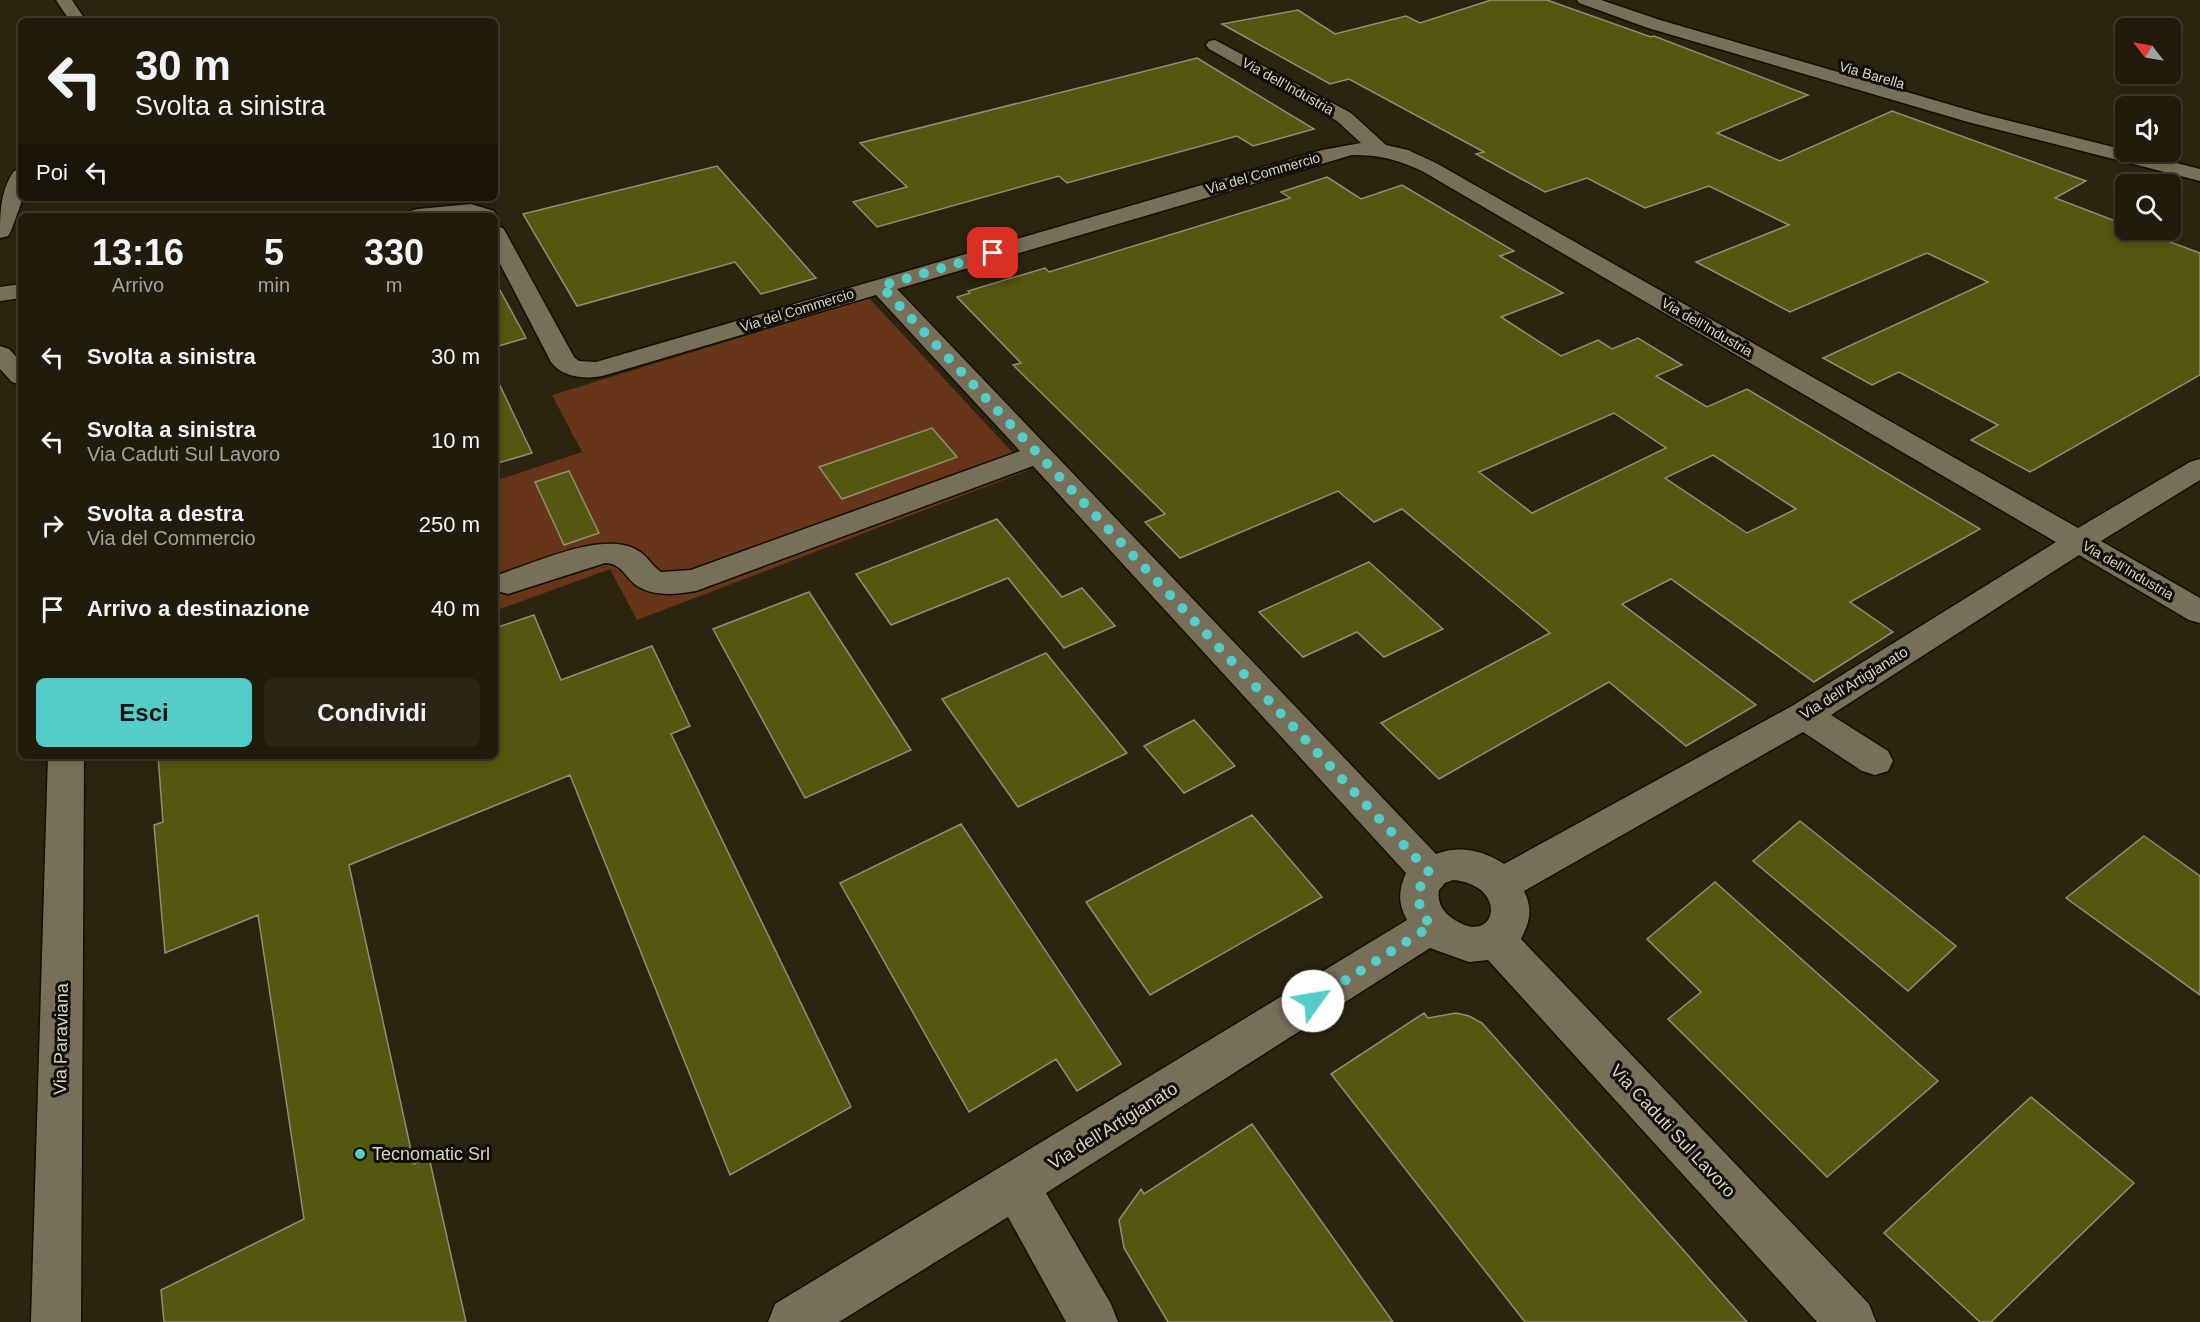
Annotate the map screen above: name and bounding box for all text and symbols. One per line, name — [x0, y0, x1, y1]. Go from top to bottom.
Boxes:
north arrow — [2115, 18, 2181, 84]
map controls — [2115, 18, 2181, 240]
icon: left — [36, 42, 114, 120]
text: 30 m — [135, 42, 231, 89]
street label: Via dell’Industria — [1239, 54, 1337, 118]
street label: Via Barella — [1837, 58, 1907, 92]
text: Svolta a sinistra — [135, 91, 326, 121]
button: sound — [2115, 96, 2181, 162]
street label: Via del Commercio — [1204, 149, 1322, 197]
icon: left — [80, 156, 113, 189]
text: Poi — [36, 160, 68, 185]
button: search — [2115, 174, 2181, 240]
pin — [967, 227, 1018, 278]
text: 13:16 — [92, 232, 184, 273]
text: 5 — [264, 232, 284, 273]
text: 330 — [364, 232, 424, 273]
icon: arrive — [976, 236, 1009, 269]
text: Arrivo — [112, 274, 164, 296]
text: min — [258, 274, 290, 296]
text: m — [386, 274, 402, 296]
street label: Via del Commercio — [738, 285, 856, 335]
street label: Via dell’Industria — [1659, 294, 1756, 360]
icon: left — [36, 341, 69, 374]
text: Svolta a sinistra — [87, 344, 256, 369]
text: 30 m — [431, 344, 480, 369]
text: Svolta a sinistra — [87, 417, 256, 442]
icon: left — [36, 425, 69, 458]
text: 10 m — [431, 428, 480, 453]
text: Via Caduti Sul Lavoro — [87, 443, 280, 465]
text: Svolta a destra — [87, 501, 244, 526]
icon: right — [36, 509, 69, 542]
text: 250 m — [419, 512, 480, 537]
text: Via del Commercio — [87, 527, 256, 549]
street label: Via dell’Industria — [2080, 537, 2177, 603]
icon: arrive — [36, 593, 69, 626]
text: Arrivo a destinazione — [87, 596, 310, 621]
text: 40 m — [431, 596, 480, 621]
street label: Via dell'Artigianato — [1797, 643, 1911, 723]
button: Esci — [36, 678, 252, 747]
button: Condividi — [264, 678, 480, 747]
position arrow — [1281, 969, 1345, 1033]
street label: Via Paraviana — [50, 982, 72, 1095]
street label: Via Caduti Sul Lavoro — [1606, 1061, 1740, 1201]
street label: Via dell'Artigianato — [1045, 1078, 1181, 1174]
place label: Tecnomatic Srl — [372, 1144, 490, 1164]
marker: Tecnomatic Srl — [353, 1147, 367, 1161]

